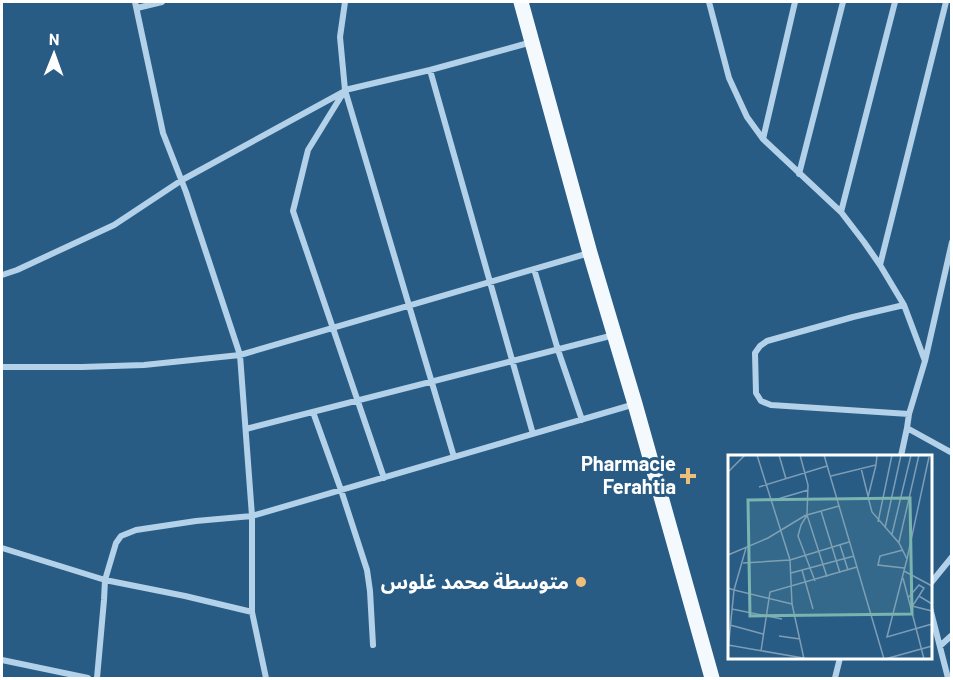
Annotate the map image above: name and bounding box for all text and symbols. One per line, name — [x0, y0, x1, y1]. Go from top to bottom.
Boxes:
north arrow — [24, 24, 84, 84]
text: N — [49, 29, 60, 48]
place label: Pharmacie Ferahtia — [581, 451, 676, 498]
inset map — [728, 455, 932, 659]
marker: Pharmacie Ferahtia — [681, 469, 695, 483]
place label: متوسطة محمد غلوس — [381, 569, 569, 594]
marker: متوسطة محمد غلوس — [574, 575, 588, 589]

